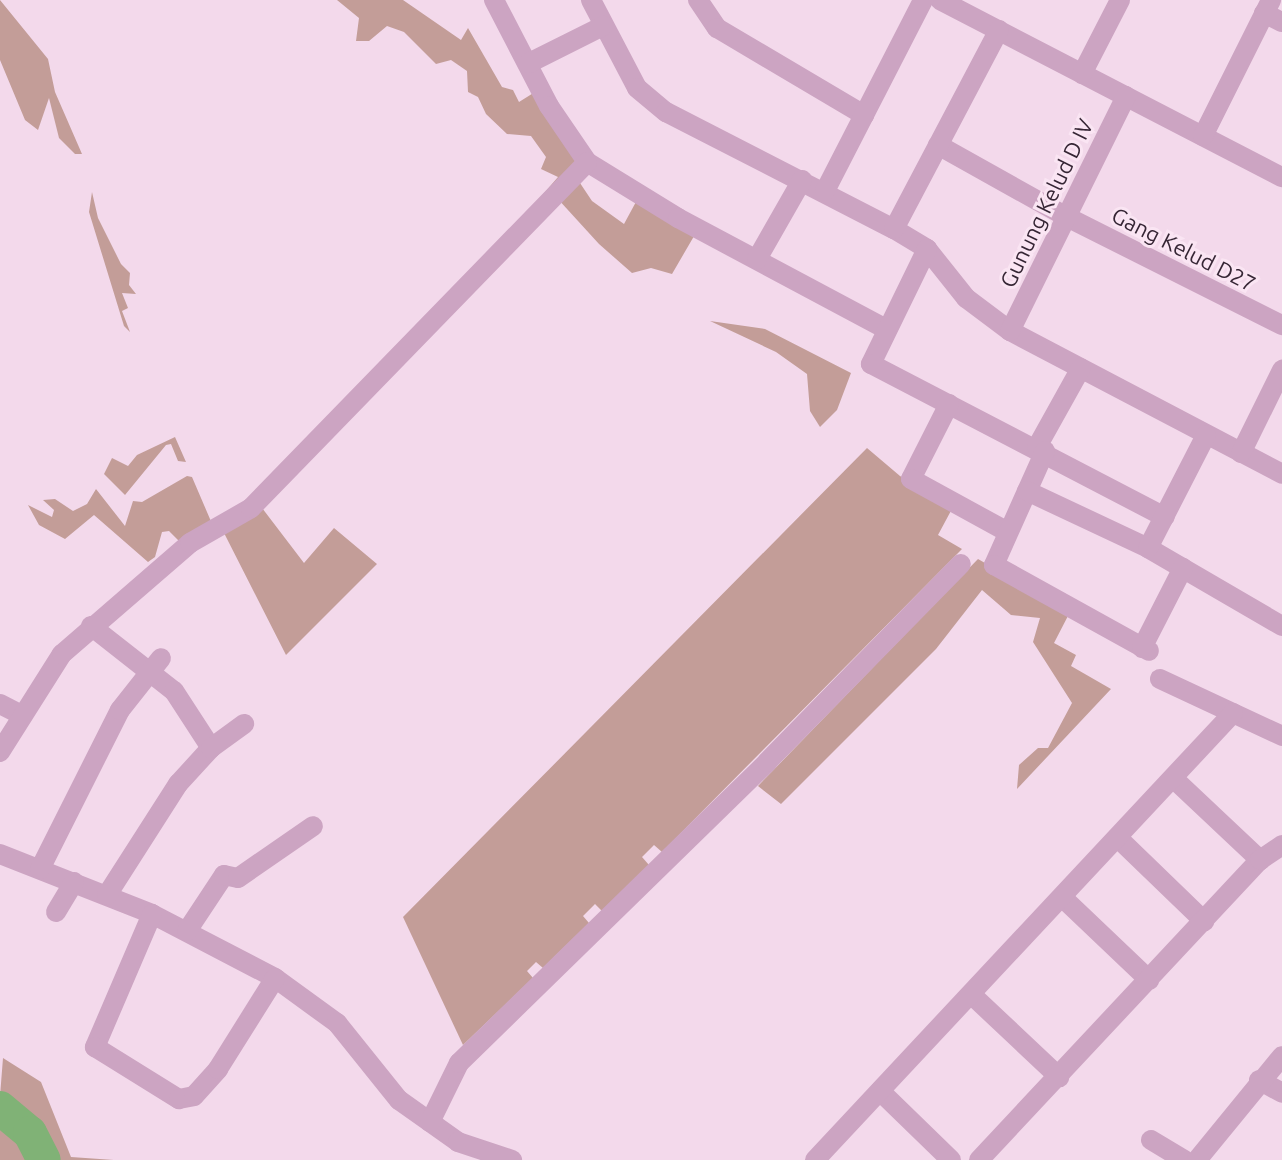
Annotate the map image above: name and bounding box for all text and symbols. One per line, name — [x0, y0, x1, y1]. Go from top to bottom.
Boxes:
street label: Gunung Kelud D IV — [994, 114, 1098, 292]
street label: Gang Kelud D27 — [1108, 201, 1260, 297]

